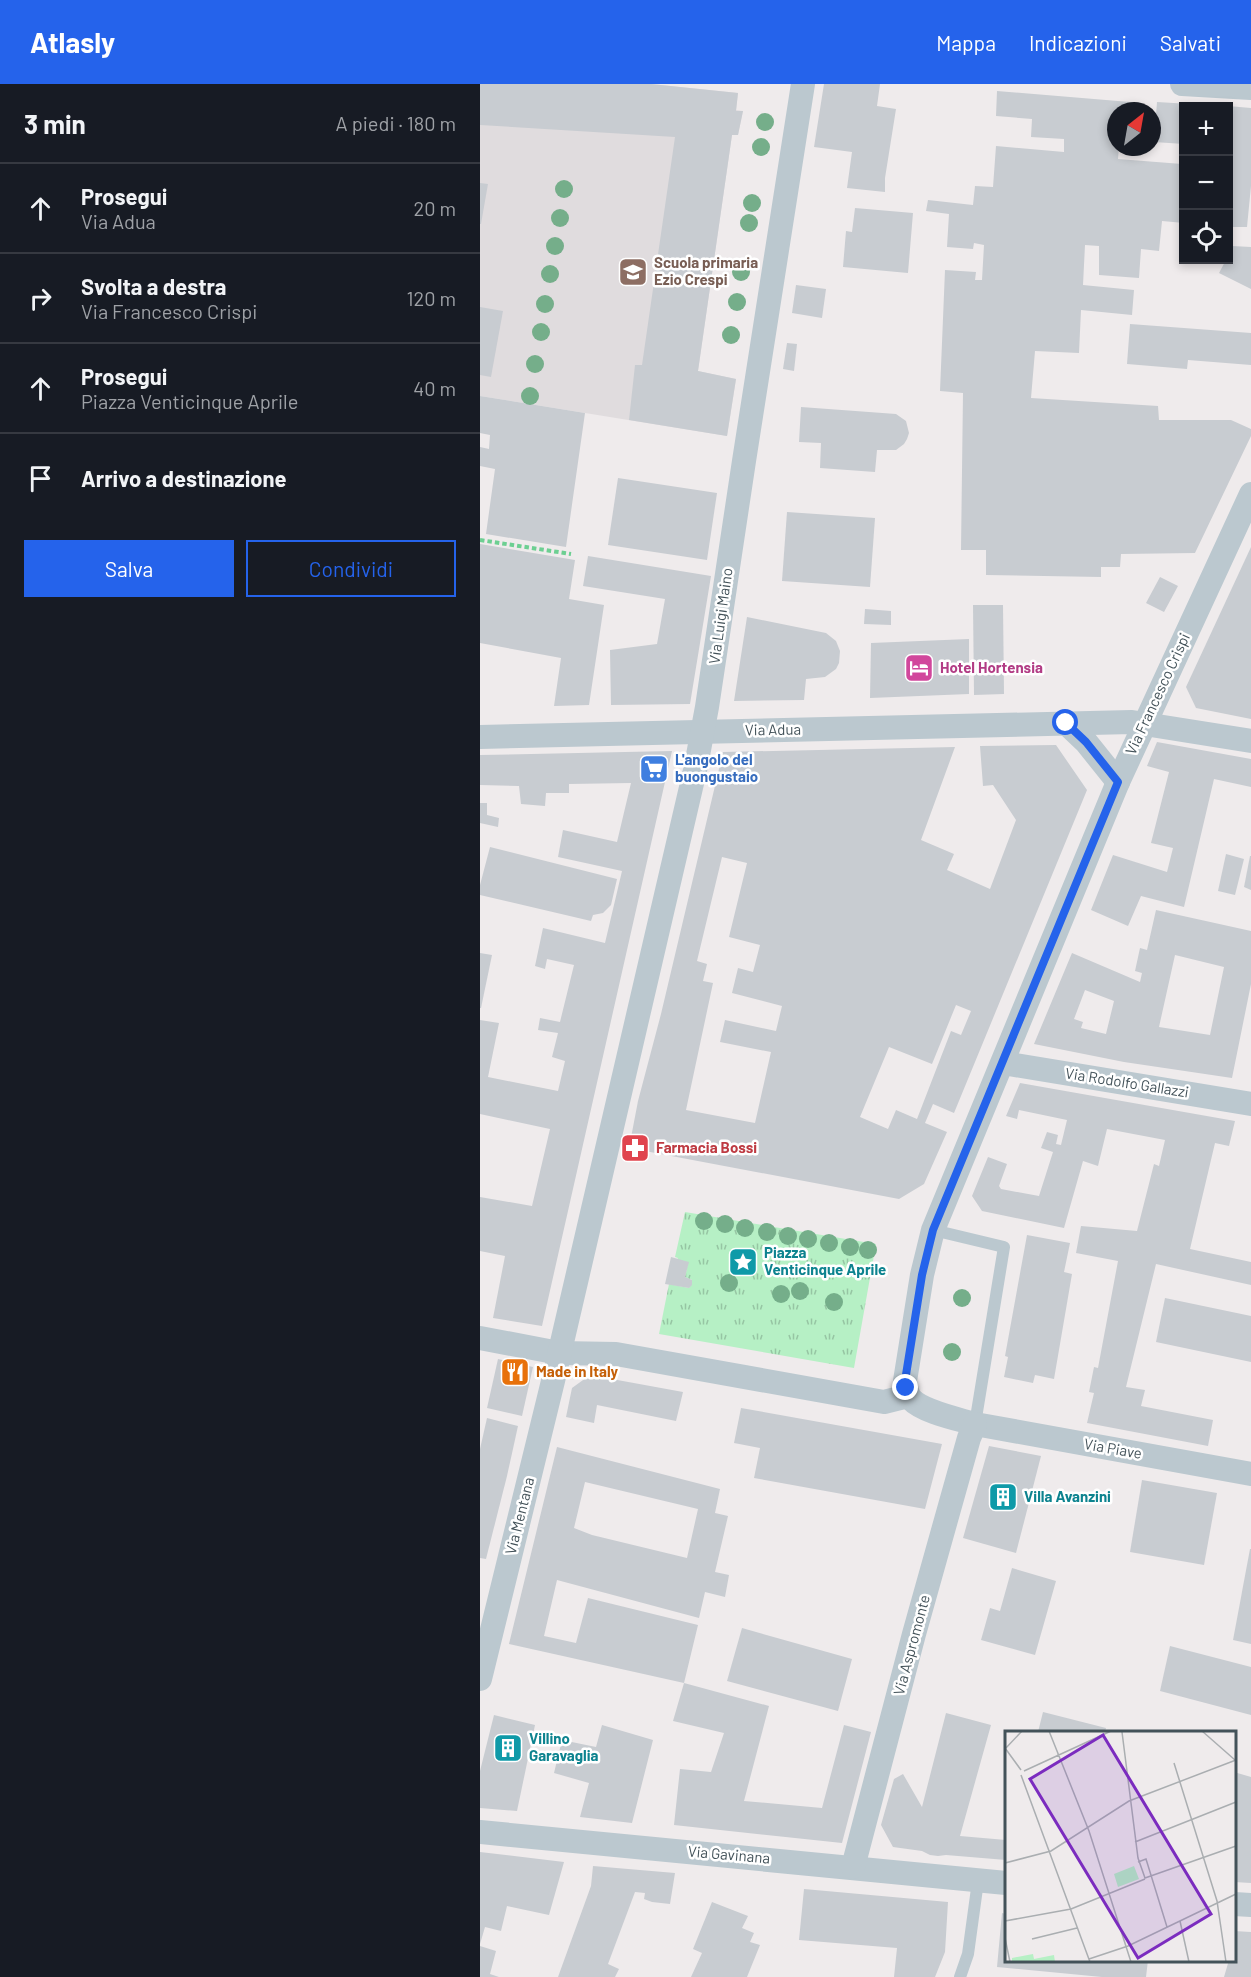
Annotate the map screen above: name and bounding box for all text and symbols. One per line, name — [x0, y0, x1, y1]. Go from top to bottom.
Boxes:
text: Atlasly — [30, 25, 115, 59]
text: Mappa — [936, 30, 996, 55]
text: Indicazioni — [1029, 30, 1127, 55]
text: Salvati — [1160, 30, 1221, 55]
north arrow — [1107, 102, 1161, 156]
map controls — [1179, 102, 1233, 264]
button: + — [1179, 102, 1233, 156]
text: 3 min — [24, 108, 86, 139]
text: A piedi · 180 m — [336, 111, 456, 135]
button: − — [1179, 156, 1233, 210]
text: Prosegui — [81, 183, 167, 209]
icon: ahead — [24, 192, 57, 225]
text: 20 m — [413, 196, 456, 220]
text: Via Adua — [81, 209, 156, 233]
button: locate — [1179, 210, 1233, 264]
place label: Scuola primaria Ezio Crespi — [654, 253, 758, 288]
school or university icon: Scuola primaria Ezio Crespi — [617, 256, 649, 288]
text: Svolta a destra — [81, 273, 226, 299]
icon: right — [24, 282, 57, 315]
text: 120 m — [406, 286, 456, 310]
text: Via Francesco Crispi — [81, 299, 257, 323]
text: Prosegui — [81, 363, 167, 389]
icon: ahead — [24, 372, 57, 405]
text: 40 m — [413, 376, 456, 400]
text: Piazza Venticinque Aprile — [81, 389, 298, 413]
icon: arrive — [24, 462, 57, 495]
text: Arrivo a destinazione — [81, 465, 287, 491]
button: Salva — [24, 540, 234, 597]
button: Condividi — [246, 540, 456, 597]
street label: Via Luigi Maino — [704, 567, 736, 665]
street label: Via Francesco Crispi — [1121, 630, 1193, 757]
hotel icon: Hotel Hortensia — [903, 652, 935, 684]
place label: Hotel Hortensia — [940, 658, 1043, 676]
route start — [1052, 709, 1078, 735]
street label: Via Adua — [745, 720, 801, 738]
place label: L'angolo del buongustaio — [675, 750, 758, 785]
supermarket icon: L'angolo del buongustaio — [638, 753, 670, 785]
street label: Via Rodolfo Gallazzi — [1064, 1063, 1190, 1101]
pharmacy icon: Farmacia Bossi — [619, 1132, 651, 1164]
place label: Farmacia Bossi — [656, 1138, 757, 1156]
place label: Piazza Venticinque Aprile — [764, 1243, 886, 1278]
place icon: Piazza Venticinque Aprile — [727, 1246, 759, 1278]
restaurant icon: Made in Italy — [499, 1356, 531, 1388]
place label: Made in Italy — [536, 1362, 619, 1380]
route end — [892, 1374, 918, 1400]
street label: Via Piave — [1083, 1434, 1144, 1462]
street label: Via Mentana — [501, 1475, 537, 1556]
building icon: Villa Avanzini — [987, 1481, 1019, 1513]
place label: Villa Avanzini — [1024, 1487, 1111, 1505]
street label: Via Aspromonte — [889, 1593, 933, 1697]
place label: Villino Garavaglia — [529, 1729, 599, 1764]
inset map — [1005, 1731, 1236, 1962]
building icon: Villino Garavaglia — [492, 1732, 524, 1764]
street label: Via Gavinana — [687, 1841, 771, 1867]

